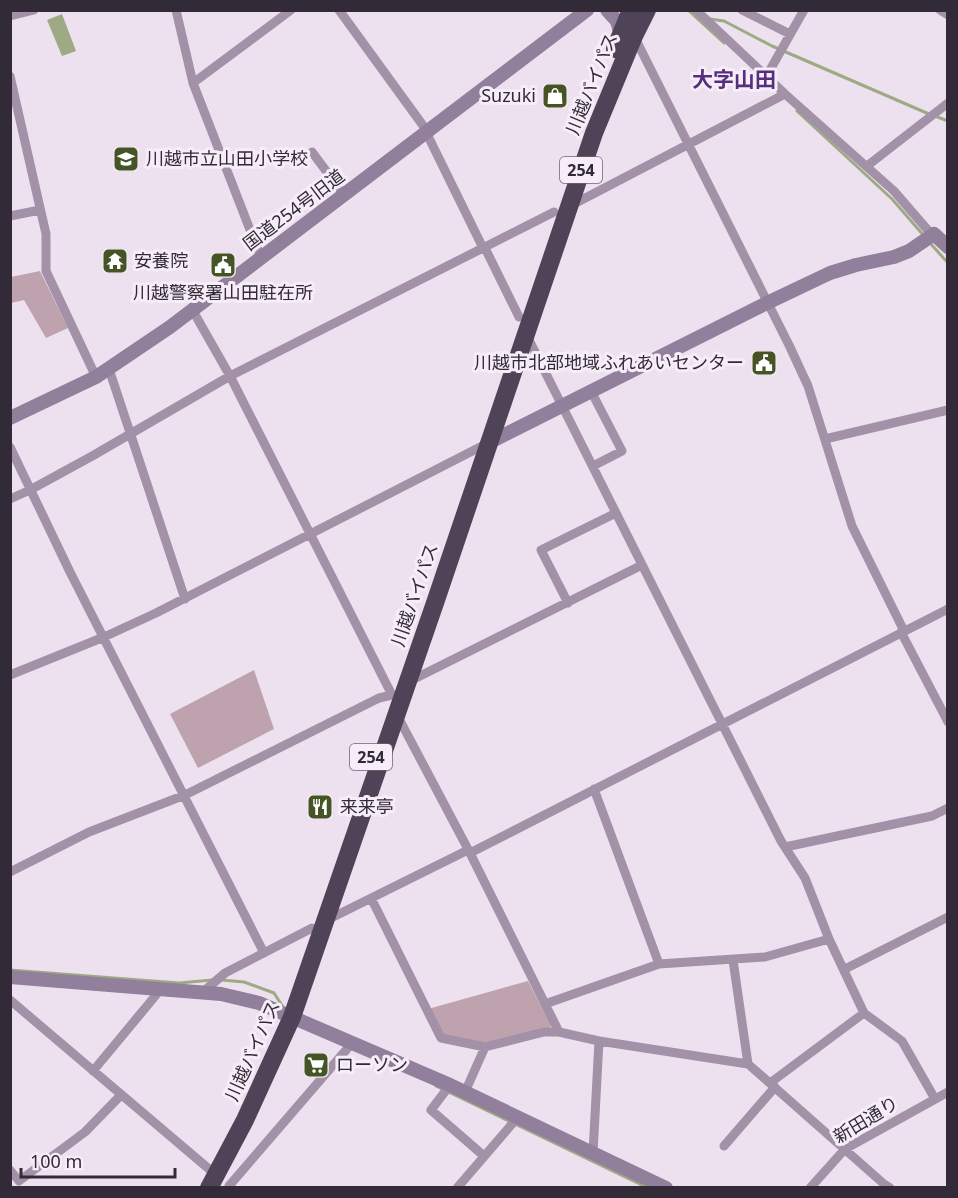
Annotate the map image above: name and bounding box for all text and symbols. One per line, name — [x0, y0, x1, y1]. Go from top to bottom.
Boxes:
street label: 川越バイパス — [560, 29, 622, 138]
district label: 大字山田 — [692, 65, 776, 93]
shop icon: Suzuki — [540, 81, 570, 111]
place label: Suzuki — [481, 83, 536, 107]
school or university icon: 川越市立山田小学校 — [111, 144, 141, 174]
place label: 川越市立山田小学校 — [146, 146, 308, 170]
road number: 254 — [560, 157, 602, 183]
street label: 国道254号旧道 — [238, 163, 349, 255]
temple icon: 安養院 — [100, 246, 130, 276]
place label: 安養院 — [134, 248, 188, 272]
public building icon: 川越警察署山田駐在所 — [208, 250, 238, 280]
place label: 川越警察署山田駐在所 — [133, 280, 313, 304]
public building icon: 川越市北部地域ふれあいセンター — [749, 348, 779, 378]
place label: 川越市北部地域ふれあいセンター — [474, 350, 744, 374]
street label: 川越バイパス — [385, 540, 443, 649]
road number: 254 — [350, 744, 392, 770]
restaurant icon: 来来亭 — [305, 792, 335, 822]
place label: 来来亭 — [340, 794, 394, 818]
street label: 川越バイパス — [219, 997, 285, 1105]
supermarket icon: ローソン — [301, 1050, 331, 1080]
place label: ローソン — [336, 1052, 408, 1076]
street label: 新田通り — [828, 1090, 903, 1148]
scale bar — [21, 1141, 176, 1179]
text: 100 m — [30, 1149, 82, 1173]

